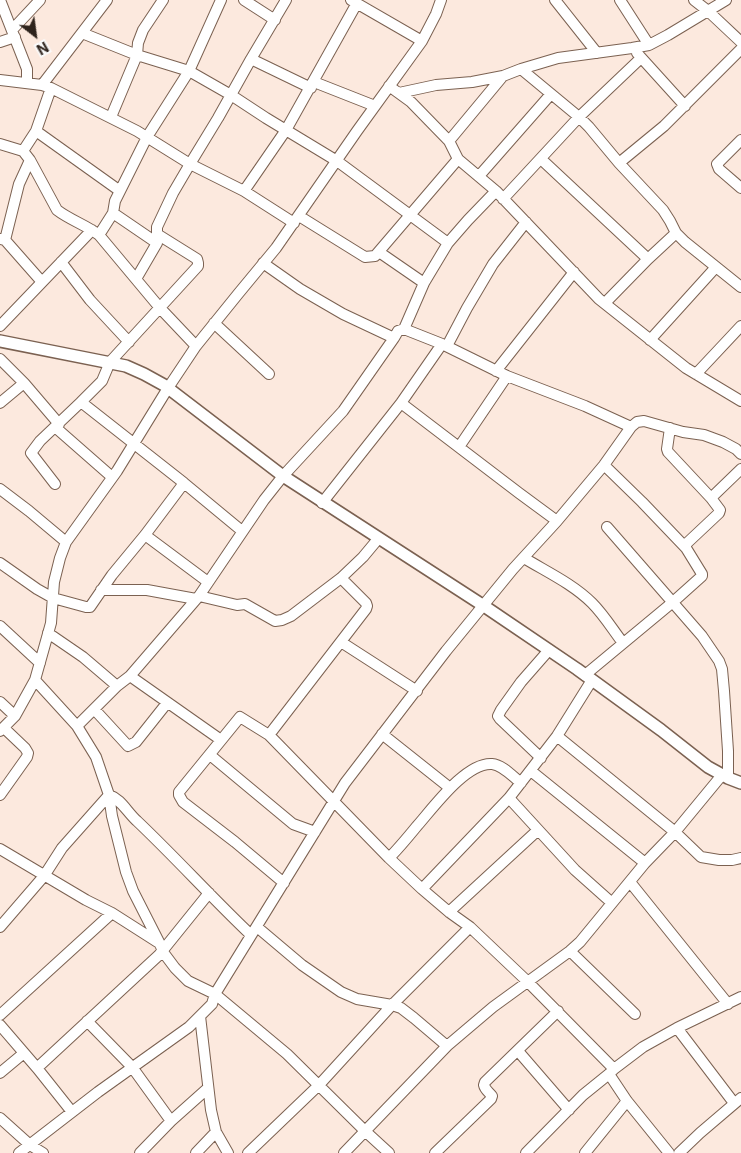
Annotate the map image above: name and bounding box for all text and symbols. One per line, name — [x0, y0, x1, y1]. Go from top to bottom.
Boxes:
north arrow — [10, 10, 60, 60]
text: N — [34, 38, 52, 58]

